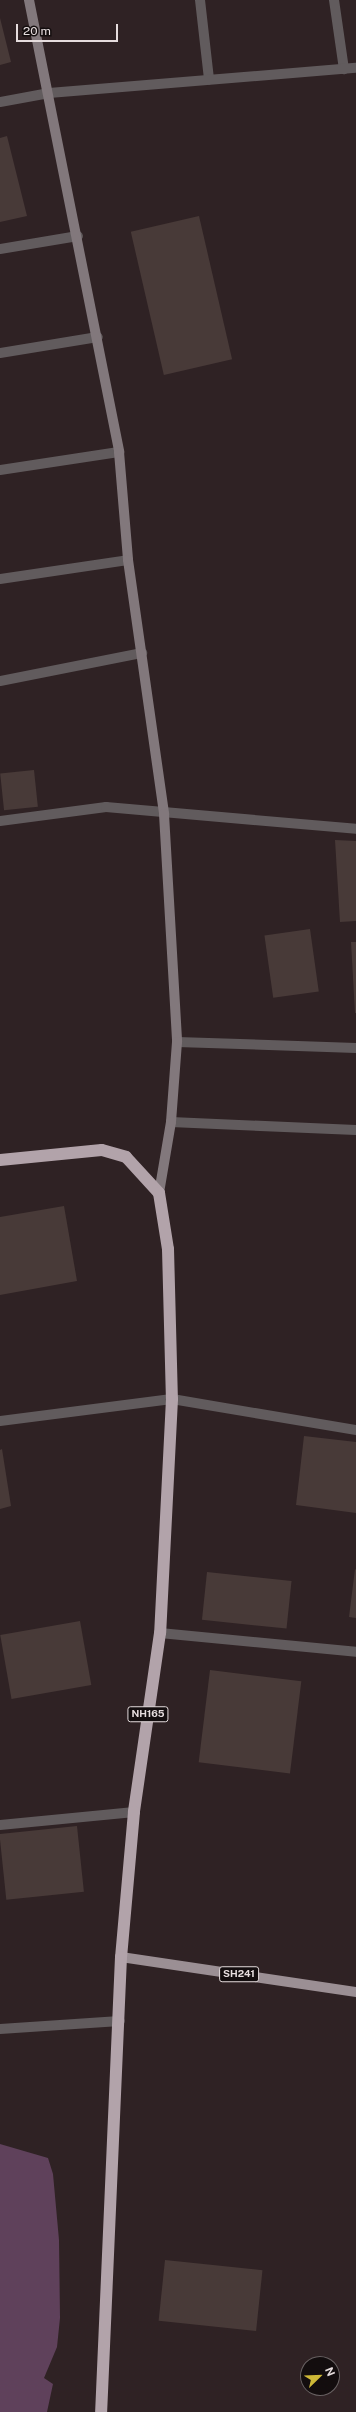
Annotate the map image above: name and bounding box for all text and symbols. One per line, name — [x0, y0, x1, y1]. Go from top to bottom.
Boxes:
scale bar — [18, 16, 120, 42]
text: 20 m — [23, 24, 51, 38]
road number: NH165 — [127, 1706, 169, 1722]
road number: SH241 — [219, 1966, 259, 1982]
north arrow — [300, 2356, 340, 2396]
text: N — [323, 2365, 337, 2378]

